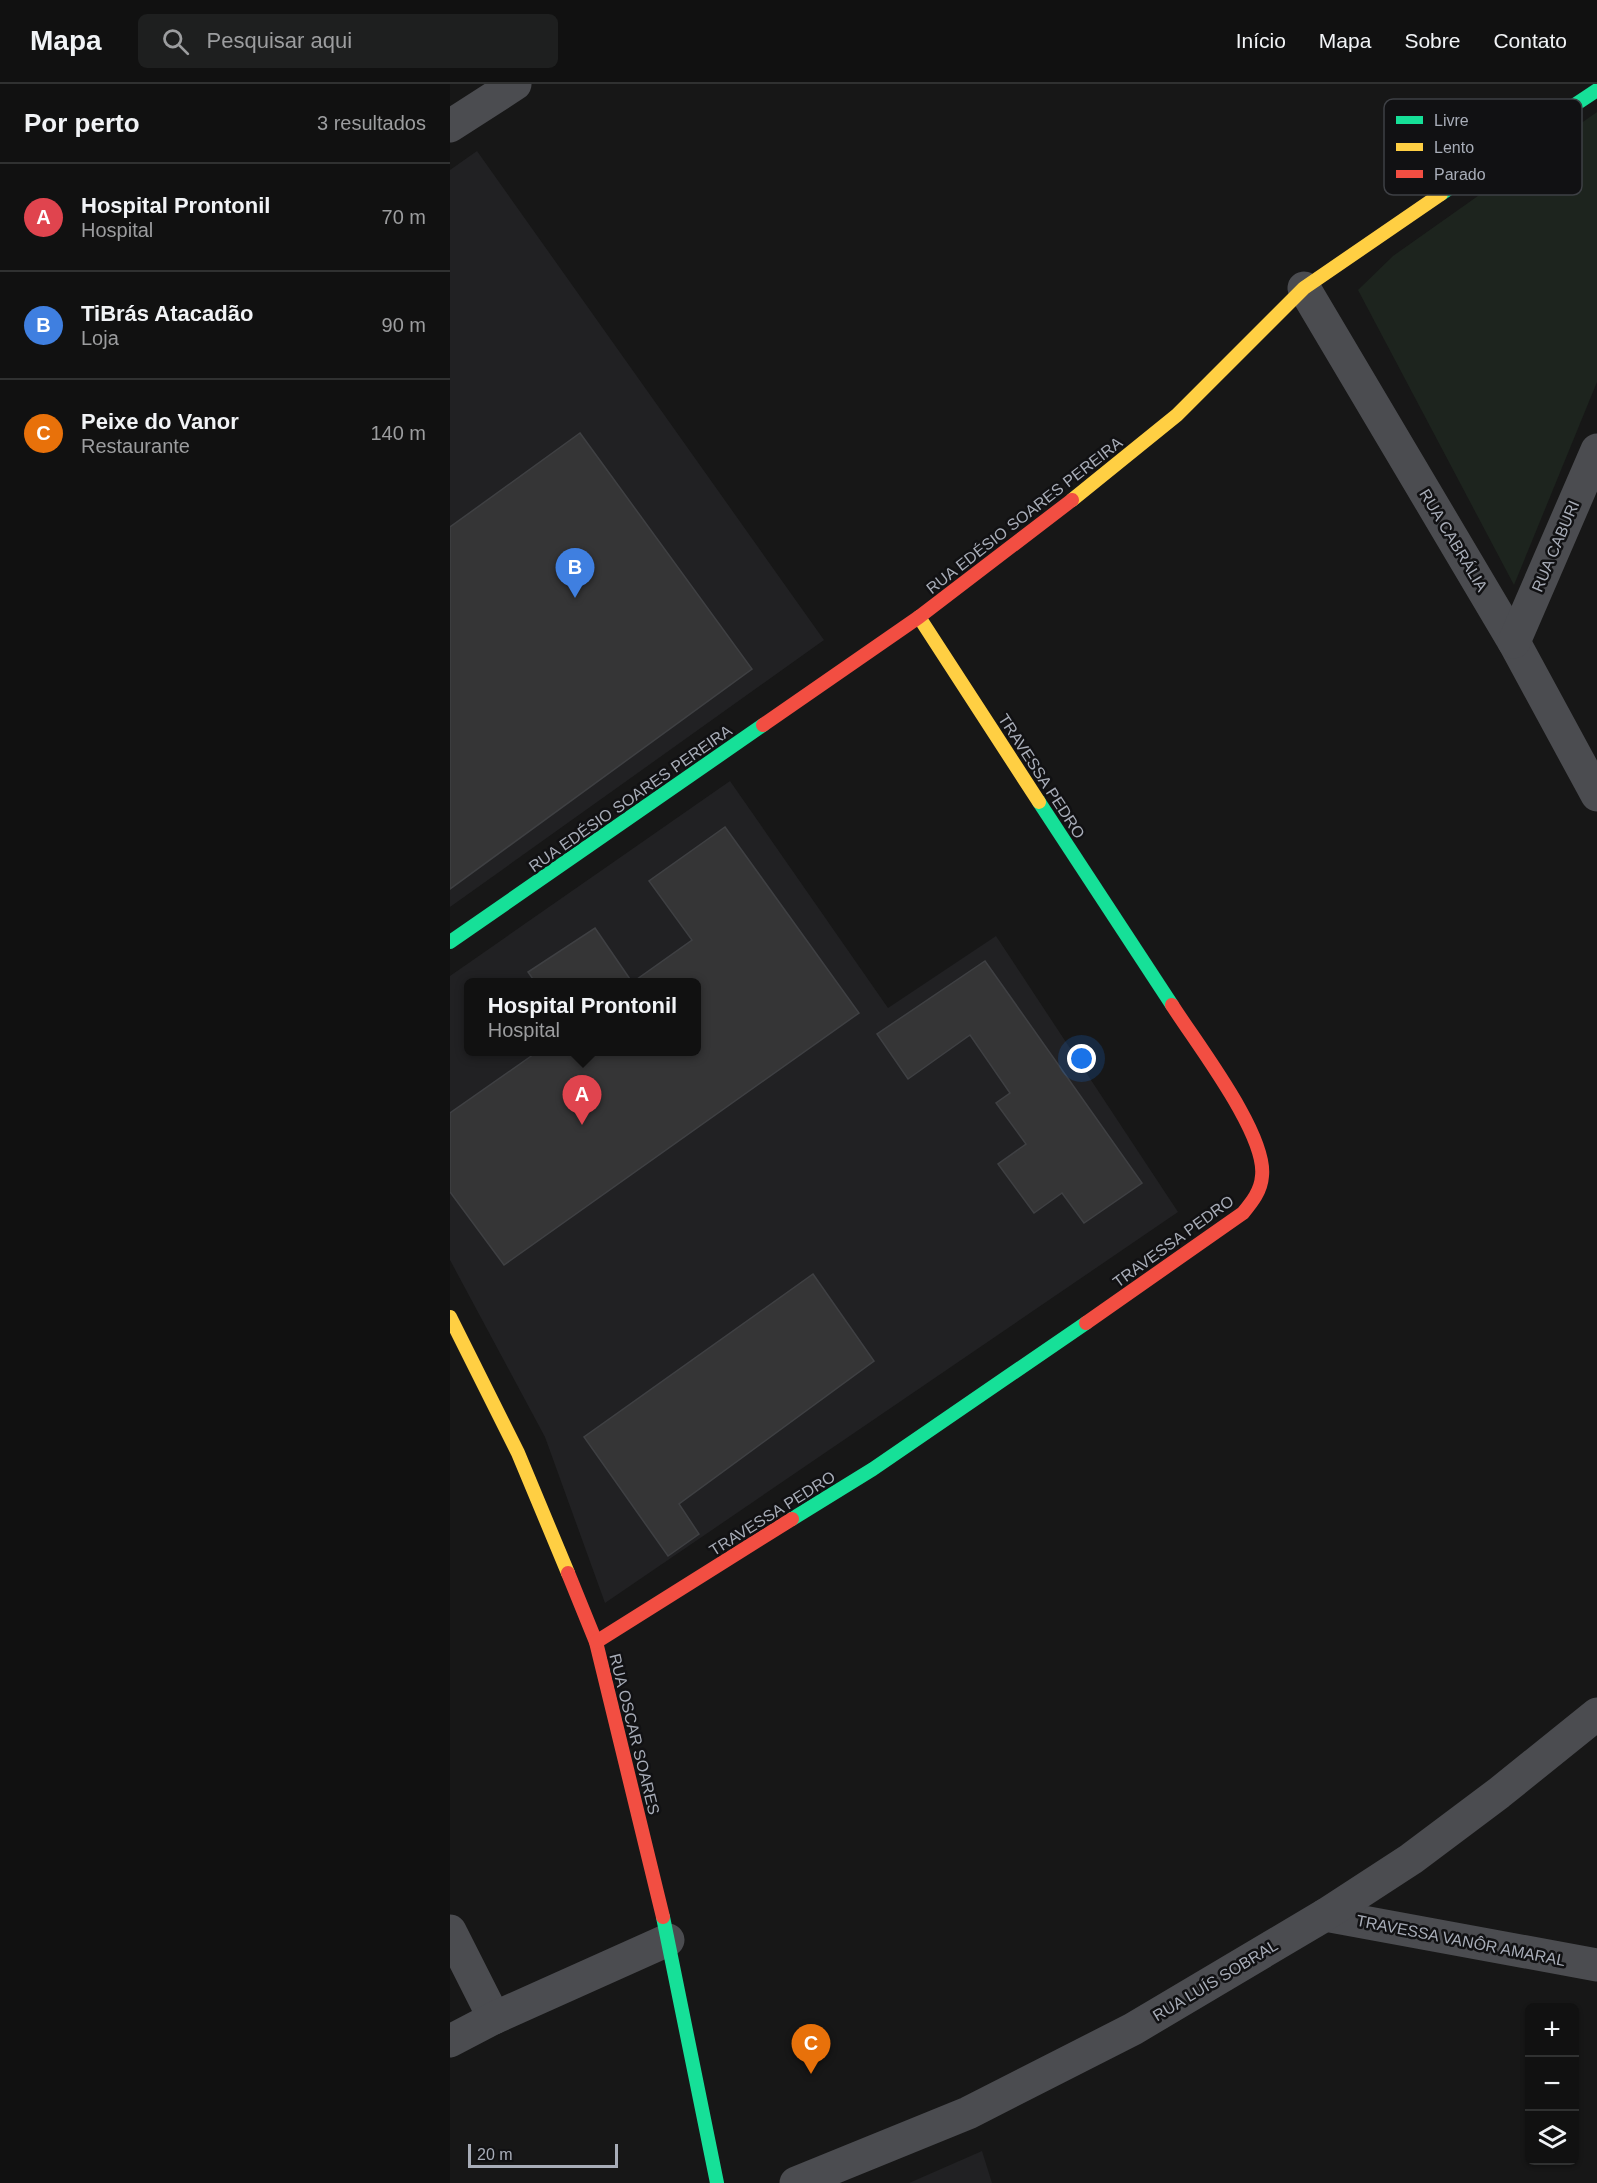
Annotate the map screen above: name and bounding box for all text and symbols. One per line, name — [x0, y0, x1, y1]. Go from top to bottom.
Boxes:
search box — [138, 14, 558, 68]
text: Mapa — [30, 25, 102, 56]
icon: search — [159, 25, 192, 58]
text: Pesquisar aqui — [207, 28, 352, 53]
text: Início — [1236, 29, 1286, 52]
text: Mapa — [1319, 29, 1371, 52]
text: Sobre — [1404, 29, 1460, 52]
text: Contato — [1493, 29, 1567, 52]
legend — [1384, 99, 1582, 195]
text: Por perto — [24, 108, 140, 138]
text: 3 resultados — [317, 112, 426, 134]
text: Livre — [1434, 112, 1469, 129]
text: Lento — [1434, 139, 1474, 156]
text: Parado — [1434, 166, 1486, 183]
text: Hospital Prontonil — [81, 193, 270, 218]
text: A — [36, 206, 51, 228]
text: 70 m — [382, 206, 426, 228]
text: Hospital — [81, 219, 153, 241]
text: TiBrás Atacadão — [81, 301, 253, 326]
text: B — [36, 314, 51, 336]
text: 90 m — [382, 314, 426, 336]
text: Loja — [81, 327, 119, 349]
text: Peixe do Vanor — [81, 409, 239, 434]
text: C — [36, 422, 51, 444]
text: 140 m — [370, 422, 426, 444]
street label: RUA EDÉSIO SOARES PEREIRA — [922, 433, 1126, 597]
text: Restaurante — [81, 435, 190, 457]
street label: RUA CABRÁLIA — [1416, 485, 1492, 595]
street label: RUA CABURI — [1529, 498, 1582, 595]
pin: B — [556, 548, 594, 598]
street label: TRAVESSA PEDRO — [995, 711, 1088, 842]
street label: RUA EDÉSIO SOARES PEREIRA — [525, 721, 735, 875]
popup — [464, 978, 701, 1056]
text: Hospital Prontonil — [488, 993, 677, 1018]
text: Hospital — [488, 1019, 560, 1041]
your location — [1067, 1044, 1096, 1073]
pin: A — [562, 1076, 602, 1125]
street label: TRAVESSA PEDRO — [1110, 1192, 1237, 1291]
street label: TRAVESSA PEDRO — [706, 1468, 838, 1559]
street label: RUA OSCAR SOARES — [606, 1652, 663, 1816]
street label: TRAVESSA VANÔR AMARAL — [1355, 1911, 1567, 1969]
street label: RUA LUÍS SOBRAL — [1149, 1936, 1281, 2024]
map controls — [1525, 2003, 1579, 2165]
button: + — [1525, 2003, 1579, 2057]
pin: C — [792, 2024, 830, 2074]
button: − — [1525, 2057, 1579, 2111]
button: layers — [1525, 2111, 1579, 2165]
scale bar — [468, 2141, 618, 2168]
text: 20 m — [477, 2146, 513, 2163]

